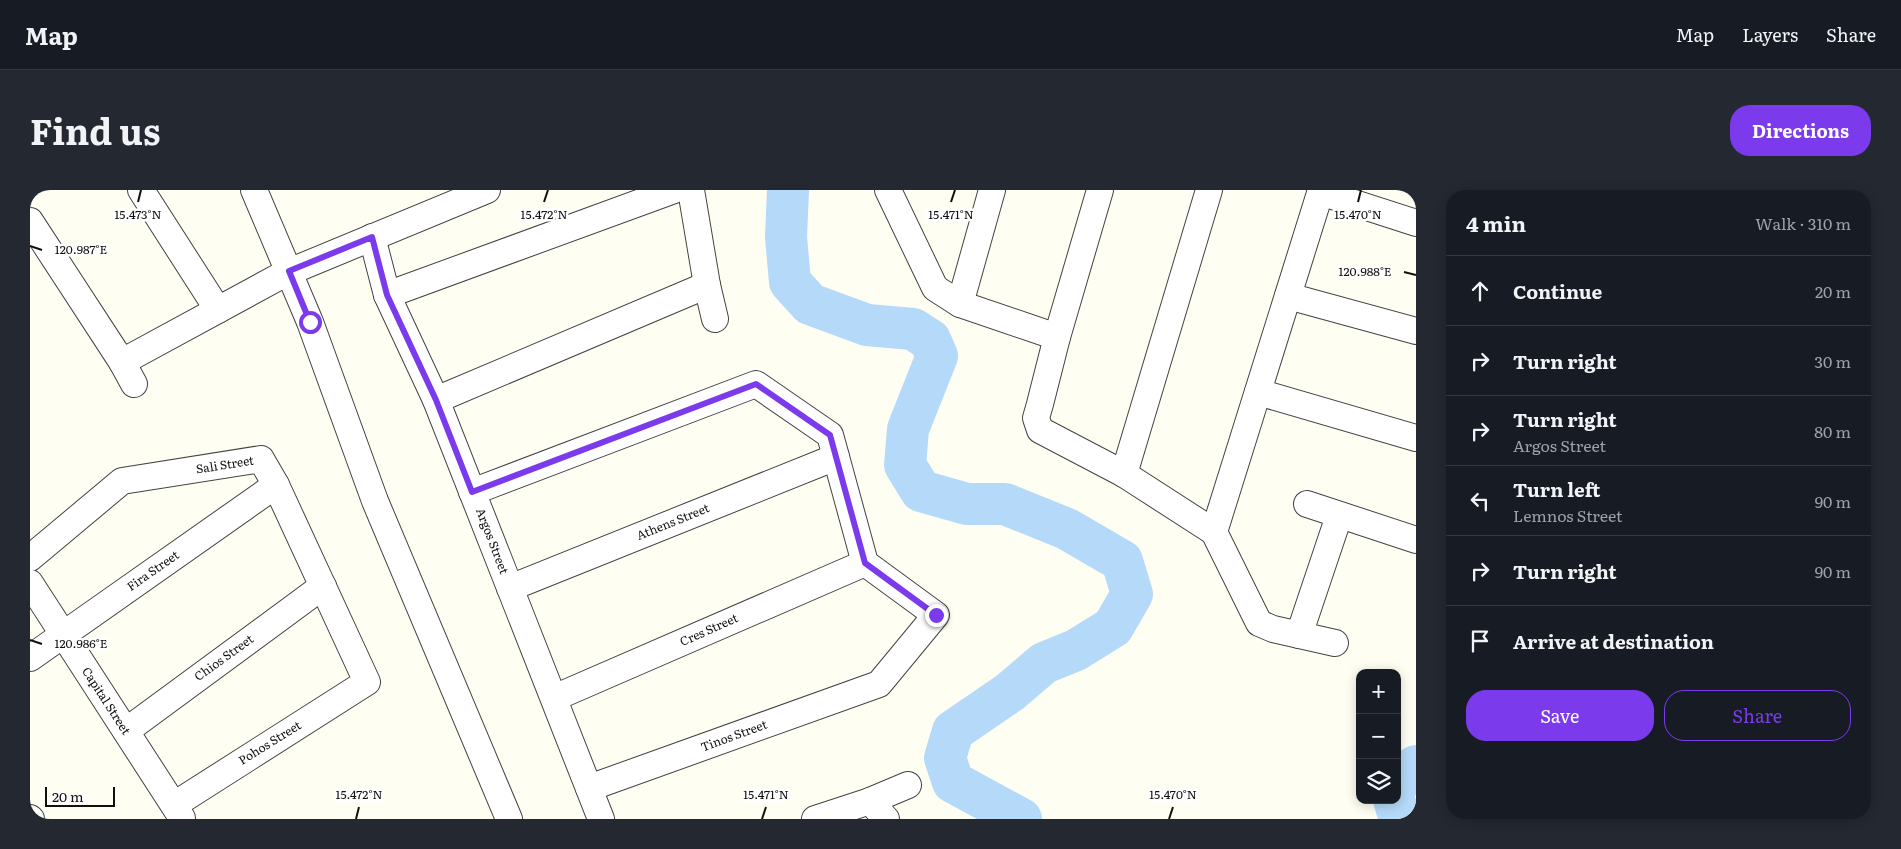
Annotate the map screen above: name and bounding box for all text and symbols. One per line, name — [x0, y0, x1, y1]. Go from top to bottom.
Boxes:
text: Map — [25, 17, 78, 52]
text: Map — [1676, 21, 1714, 48]
text: Layers — [1742, 21, 1798, 48]
text: Share — [1826, 21, 1876, 48]
text: Find us — [30, 104, 160, 156]
button: Directions — [1730, 105, 1871, 156]
text: 15.473°N — [114, 205, 162, 223]
text: 15.472°N — [521, 205, 567, 223]
text: 15.471°N — [928, 205, 974, 223]
text: 15.470°N — [1334, 205, 1382, 223]
text: 4 min — [1466, 207, 1526, 238]
text: Walk · 310 m — [1755, 211, 1851, 235]
text: 120.987°E — [55, 240, 108, 258]
text: 120.988°E — [1339, 262, 1392, 280]
icon: ahead — [1466, 277, 1494, 305]
text: Continue — [1513, 277, 1602, 305]
text: 20 m — [1815, 279, 1851, 303]
route start — [299, 311, 322, 334]
icon: right — [1466, 347, 1494, 375]
text: Turn right — [1513, 347, 1617, 375]
text: 30 m — [1814, 349, 1851, 373]
text: Turn right — [1513, 405, 1617, 433]
icon: right — [1466, 417, 1494, 445]
text: 80 m — [1814, 419, 1851, 443]
text: Argos Street — [1513, 433, 1606, 457]
street label: Sali Street — [195, 451, 255, 477]
text: Turn left — [1513, 475, 1600, 503]
icon: left — [1466, 487, 1494, 515]
text: 90 m — [1815, 489, 1851, 513]
street label: Athens Street — [634, 498, 712, 544]
text: Lemnos Street — [1513, 503, 1623, 527]
street label: Argos Street — [472, 505, 514, 577]
street label: Fira Street — [123, 545, 182, 595]
icon: right — [1466, 557, 1494, 585]
text: Turn right — [1513, 557, 1617, 585]
text: 90 m — [1815, 559, 1851, 583]
route end — [925, 604, 948, 627]
street label: Cres Street — [677, 608, 741, 650]
icon: arrive — [1466, 627, 1494, 655]
text: Arrive at destination — [1513, 627, 1714, 655]
street label: Chios Street — [190, 629, 257, 685]
text: 120.986°E — [55, 634, 108, 652]
street label: Capital Street — [78, 663, 136, 738]
map controls — [1356, 669, 1401, 804]
button: + — [1356, 669, 1401, 714]
button: Save — [1466, 690, 1654, 741]
button: Share — [1664, 690, 1851, 741]
button: − — [1356, 714, 1401, 759]
street label: Tinos Street — [698, 715, 770, 755]
street label: Pohos Street — [235, 716, 304, 769]
button: layers — [1356, 759, 1401, 804]
scale bar — [45, 784, 115, 807]
text: 15.472°N — [336, 785, 382, 803]
text: 15.471°N — [743, 785, 789, 803]
text: 15.470°N — [1149, 785, 1197, 803]
text: 20 m — [52, 786, 84, 806]

